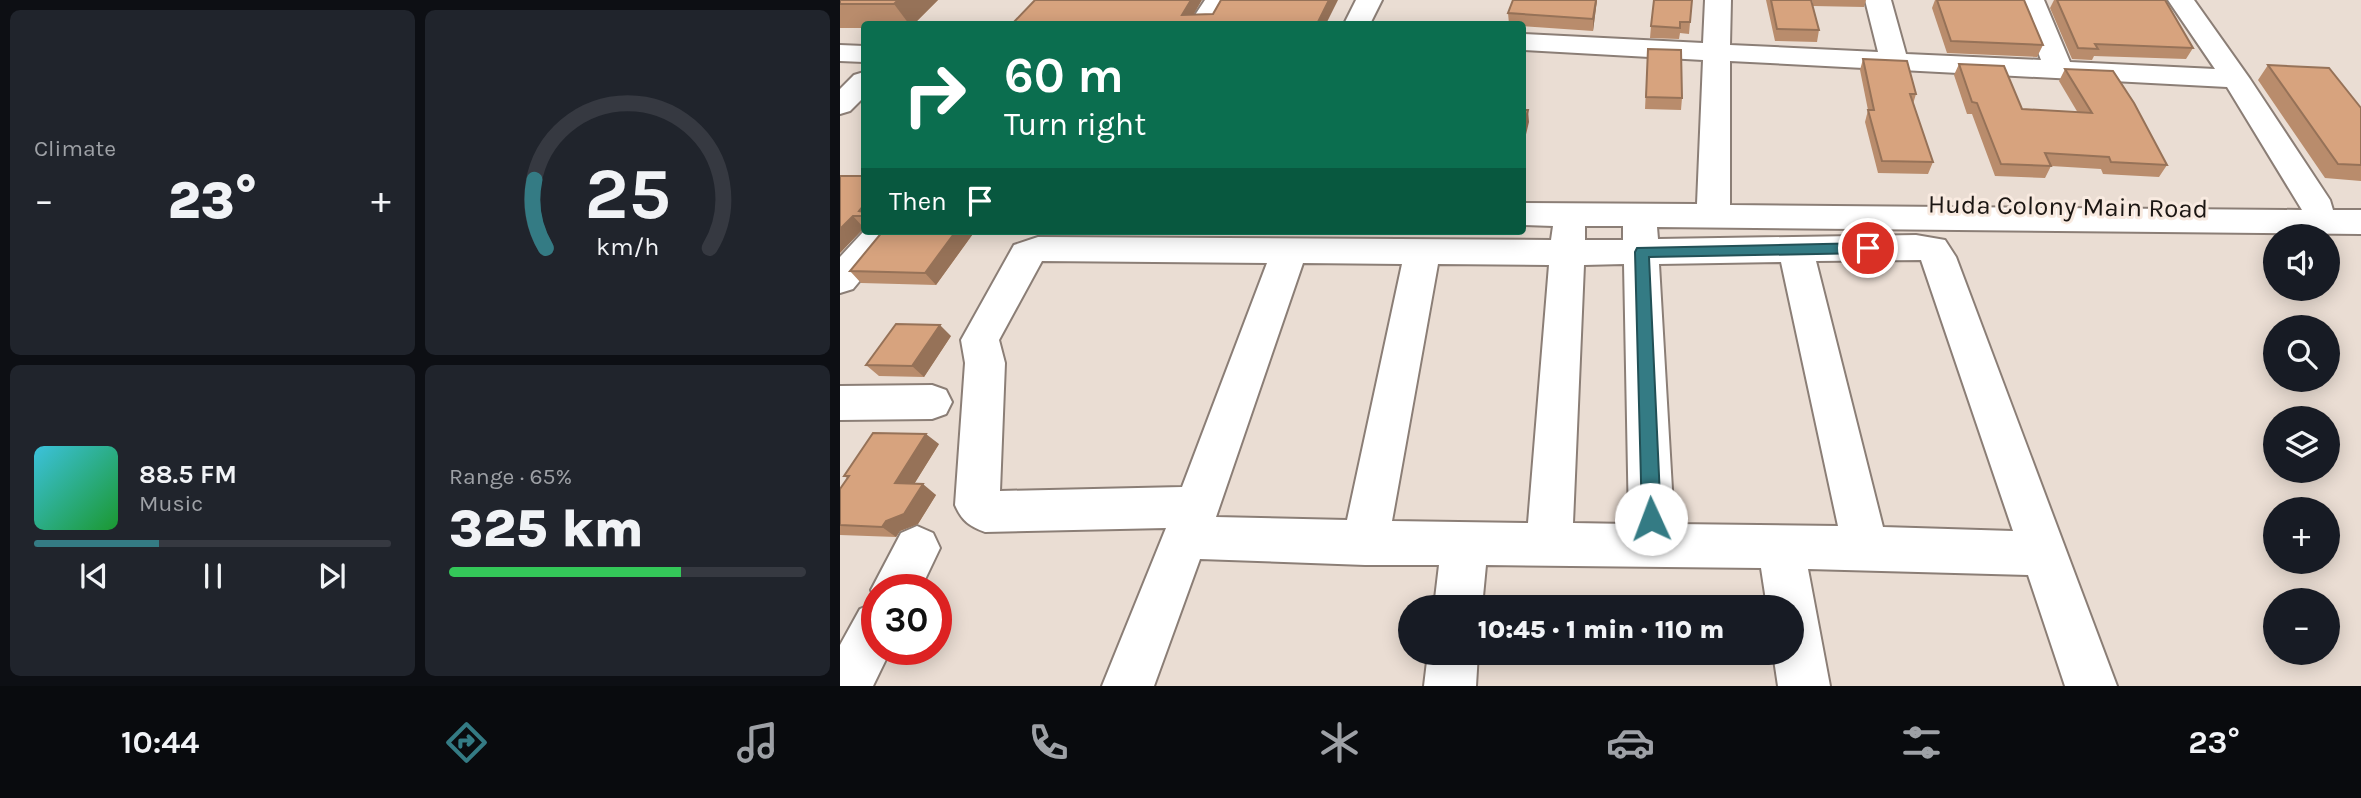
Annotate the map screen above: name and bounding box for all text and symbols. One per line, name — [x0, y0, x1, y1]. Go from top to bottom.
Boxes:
text: 60 m — [1004, 47, 1124, 104]
icon: right — [889, 49, 980, 140]
text: Turn right — [1004, 106, 1146, 143]
text: Climate — [34, 135, 116, 162]
text: 25 — [584, 152, 671, 237]
text: 23° — [168, 170, 257, 231]
text: − — [34, 178, 54, 223]
text: + — [371, 178, 391, 223]
icon: arrive — [961, 182, 999, 220]
text: Then — [889, 186, 947, 217]
street label: Huda Colony Main Road — [1928, 189, 2208, 224]
pin — [1838, 218, 1898, 278]
map controls — [2263, 224, 2340, 665]
button: sound — [2263, 224, 2340, 301]
icon: arrive — [1849, 229, 1887, 267]
text: km/h — [596, 232, 659, 261]
button: search — [2263, 315, 2340, 392]
button: layers — [2263, 406, 2340, 483]
text: 88.5 FM — [139, 459, 237, 490]
text: Range · 65% — [449, 463, 572, 490]
position arrow — [1614, 482, 1688, 556]
text: Music — [139, 490, 203, 517]
button: + — [2263, 497, 2340, 574]
text: 325 km — [449, 498, 644, 559]
icon: previous — [75, 557, 113, 595]
icon: pause — [194, 557, 232, 595]
icon: next — [313, 557, 351, 595]
speed limit sign: 30 — [861, 574, 952, 665]
button: − — [2263, 588, 2340, 665]
text: 10:45 · 1 min · 110 m — [1478, 614, 1724, 645]
icon: directions — [442, 718, 491, 767]
icon: music — [733, 718, 782, 767]
icon: phone — [1024, 718, 1073, 767]
icon: climate — [1315, 718, 1364, 767]
icon: car — [1606, 718, 1655, 767]
icon: filters — [1897, 718, 1946, 767]
text: 10:44 — [121, 724, 199, 761]
text: 23° — [2188, 724, 2240, 761]

